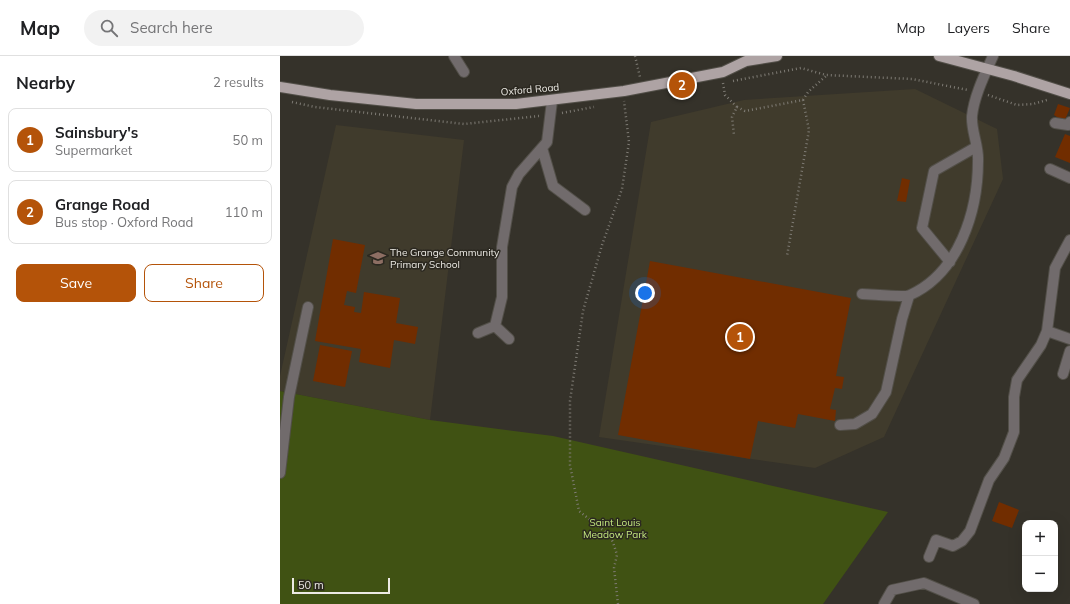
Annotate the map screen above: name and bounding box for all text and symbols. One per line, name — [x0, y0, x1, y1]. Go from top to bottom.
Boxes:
search box — [84, 10, 364, 46]
text: Map — [20, 16, 60, 40]
icon: search — [98, 17, 120, 39]
text: Search here — [130, 18, 213, 37]
text: Map — [896, 19, 925, 37]
text: Layers — [947, 19, 990, 37]
text: Share — [1012, 19, 1050, 37]
pin: 2 — [669, 70, 695, 100]
text: Nearby — [16, 72, 75, 93]
text: 2 results — [213, 74, 264, 90]
street label: Oxford Road — [500, 80, 560, 99]
text: Sainsbury's — [55, 123, 138, 142]
text: 1 — [26, 132, 34, 148]
text: 50 m — [233, 132, 263, 148]
text: Supermarket — [55, 142, 132, 158]
text: Grange Road — [55, 195, 150, 214]
text: 2 — [26, 204, 34, 220]
text: 110 m — [225, 204, 263, 220]
text: Bus stop · Oxford Road — [55, 214, 193, 230]
place label: The Grange Community Primary School — [390, 246, 500, 271]
school or university icon: The Grange Community Primary School — [369, 249, 387, 267]
button: Save — [16, 264, 136, 302]
button: Share — [144, 264, 264, 302]
your location — [635, 283, 655, 303]
pin: 1 — [727, 322, 753, 352]
park label: Saint Louis Meadow Park — [583, 516, 648, 541]
map controls — [1022, 520, 1058, 592]
button: + — [1022, 520, 1058, 556]
button: − — [1022, 556, 1058, 592]
scale bar — [292, 576, 390, 595]
text: 50 m — [298, 578, 324, 592]

